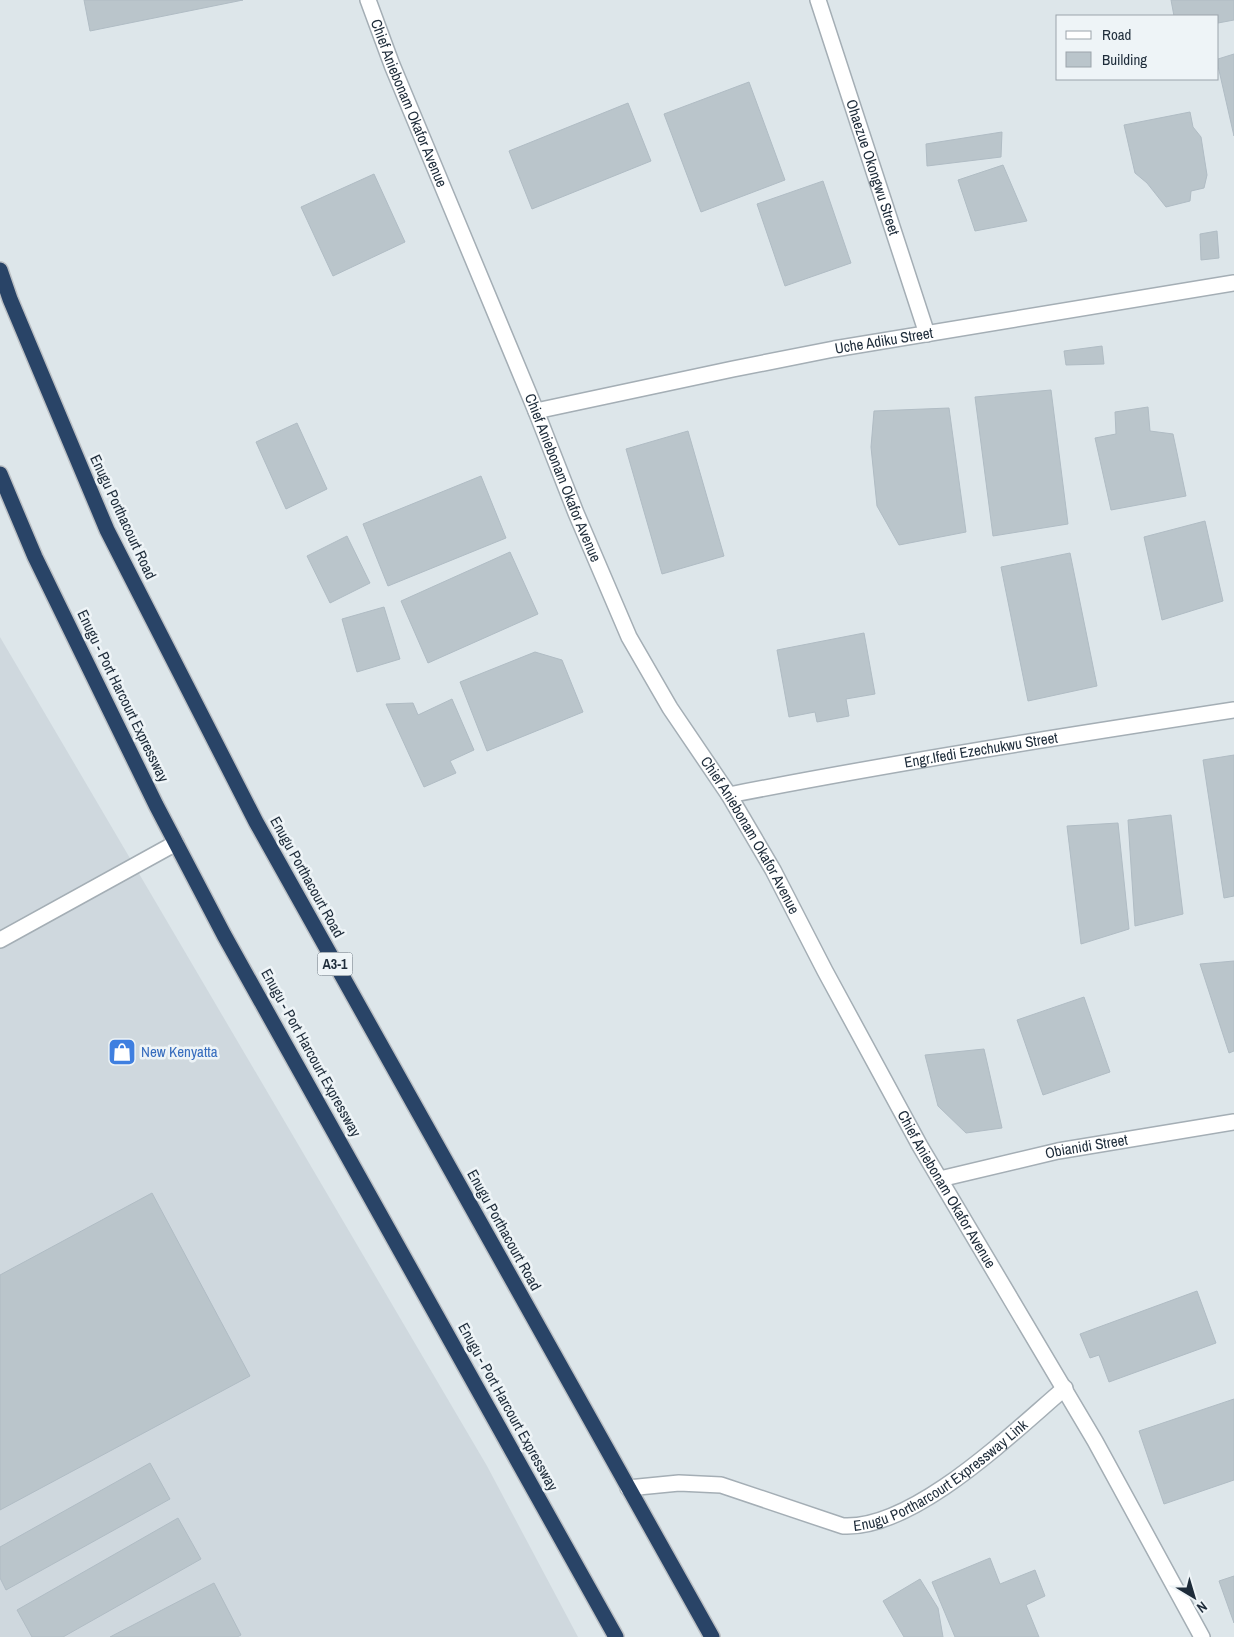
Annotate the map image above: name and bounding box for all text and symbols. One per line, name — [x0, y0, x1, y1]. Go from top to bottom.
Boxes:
legend — [1056, 15, 1219, 80]
street label: Chief Aniebonam Okafor Avenue — [366, 16, 453, 190]
text: Road — [1102, 24, 1131, 45]
text: Building — [1102, 49, 1147, 70]
street label: Ohaezue Okongwu Street — [841, 97, 905, 238]
street label: Uche Adiku Street — [833, 322, 935, 359]
street label: Chief Aniebonam Okafor Avenue — [520, 390, 607, 565]
street label: Enugu Porthacourt Road — [85, 451, 162, 583]
street label: Enugu - Port Harcourt Expressway — [73, 606, 175, 786]
street label: Engr.Ifedi Ezechukwu Street — [903, 727, 1060, 773]
street label: Chief Aniebonam Okafor Avenue — [696, 752, 805, 918]
street label: Enugu Porthacourt Road — [265, 812, 349, 941]
road number: A3-1 — [318, 952, 352, 976]
street label: Enugu - Port Harcourt Expressway — [256, 965, 367, 1141]
shop icon: New Kenyatta — [107, 1037, 137, 1067]
place label: New Kenyatta — [141, 1041, 218, 1062]
street label: Chief Aniebonam Okafor Avenue — [893, 1106, 1001, 1272]
street label: Obianidi Street — [1043, 1129, 1130, 1164]
street label: Enugu Porthacourt Road — [462, 1165, 546, 1294]
street label: Enugu - Port Harcourt Expressway — [453, 1319, 564, 1495]
street label: Enugu Portharcourt Expressway Link — [852, 1414, 1032, 1536]
north arrow — [1169, 1572, 1219, 1622]
text: N — [1193, 1598, 1211, 1617]

